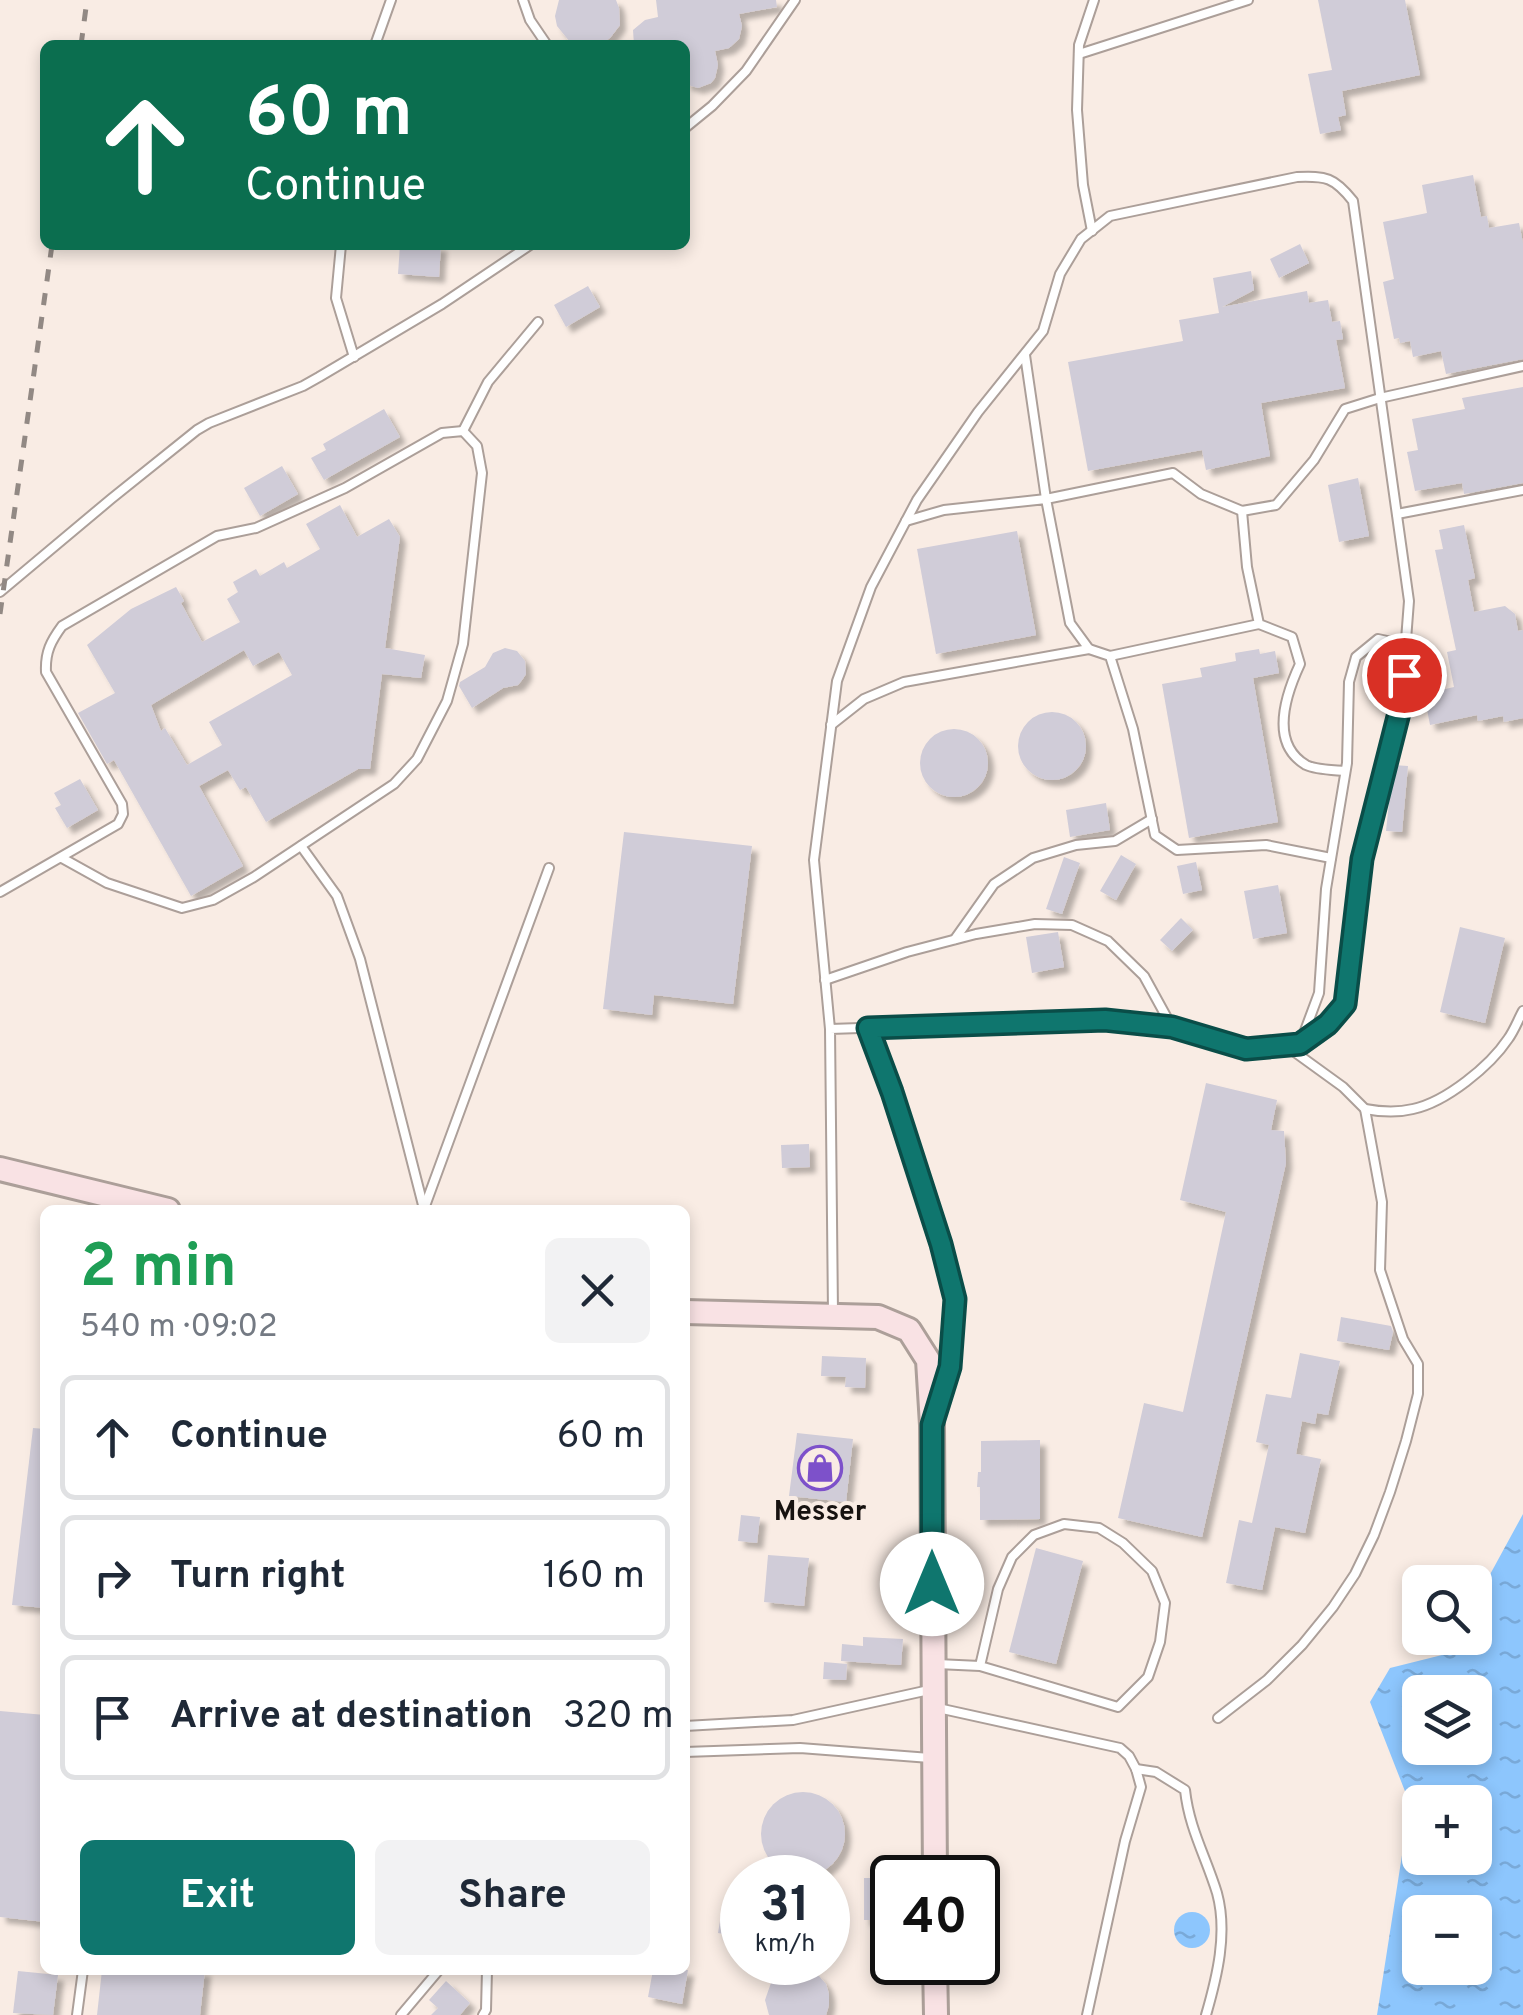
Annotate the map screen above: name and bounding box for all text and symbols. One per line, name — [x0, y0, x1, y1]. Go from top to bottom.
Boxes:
text: 60 m — [245, 72, 413, 161]
icon: ahead — [80, 80, 210, 210]
text: Continue — [245, 159, 426, 216]
pin — [1362, 633, 1447, 718]
icon: arrive — [1377, 648, 1432, 703]
text: 2 min — [80, 1232, 237, 1308]
button: close — [545, 1238, 650, 1343]
text: 540 m · 09:02 — [80, 1308, 278, 1348]
icon: ahead — [85, 1410, 140, 1465]
text: Continue — [170, 1413, 328, 1462]
text: 60 m — [557, 1413, 645, 1462]
shop icon: Messer — [797, 1445, 843, 1491]
place label: Messer — [774, 1495, 867, 1531]
position arrow — [880, 1532, 984, 1636]
icon: right — [85, 1550, 140, 1605]
text: Turn right — [170, 1553, 345, 1602]
text: 160 m — [543, 1553, 645, 1602]
map controls — [1402, 1565, 1492, 1985]
button: search — [1402, 1565, 1492, 1655]
button: layers — [1402, 1675, 1492, 1765]
icon: arrive — [85, 1690, 140, 1745]
text: Arrive at destination — [170, 1693, 533, 1742]
text: 320 m — [563, 1693, 674, 1742]
button: + — [1402, 1785, 1492, 1875]
button: Exit — [80, 1840, 355, 1955]
button: Share — [375, 1840, 650, 1955]
speed limit sign: 40 — [870, 1855, 1000, 1985]
text: 31 — [760, 1876, 810, 1939]
button: − — [1402, 1895, 1492, 1985]
text: km/h — [755, 1929, 815, 1961]

